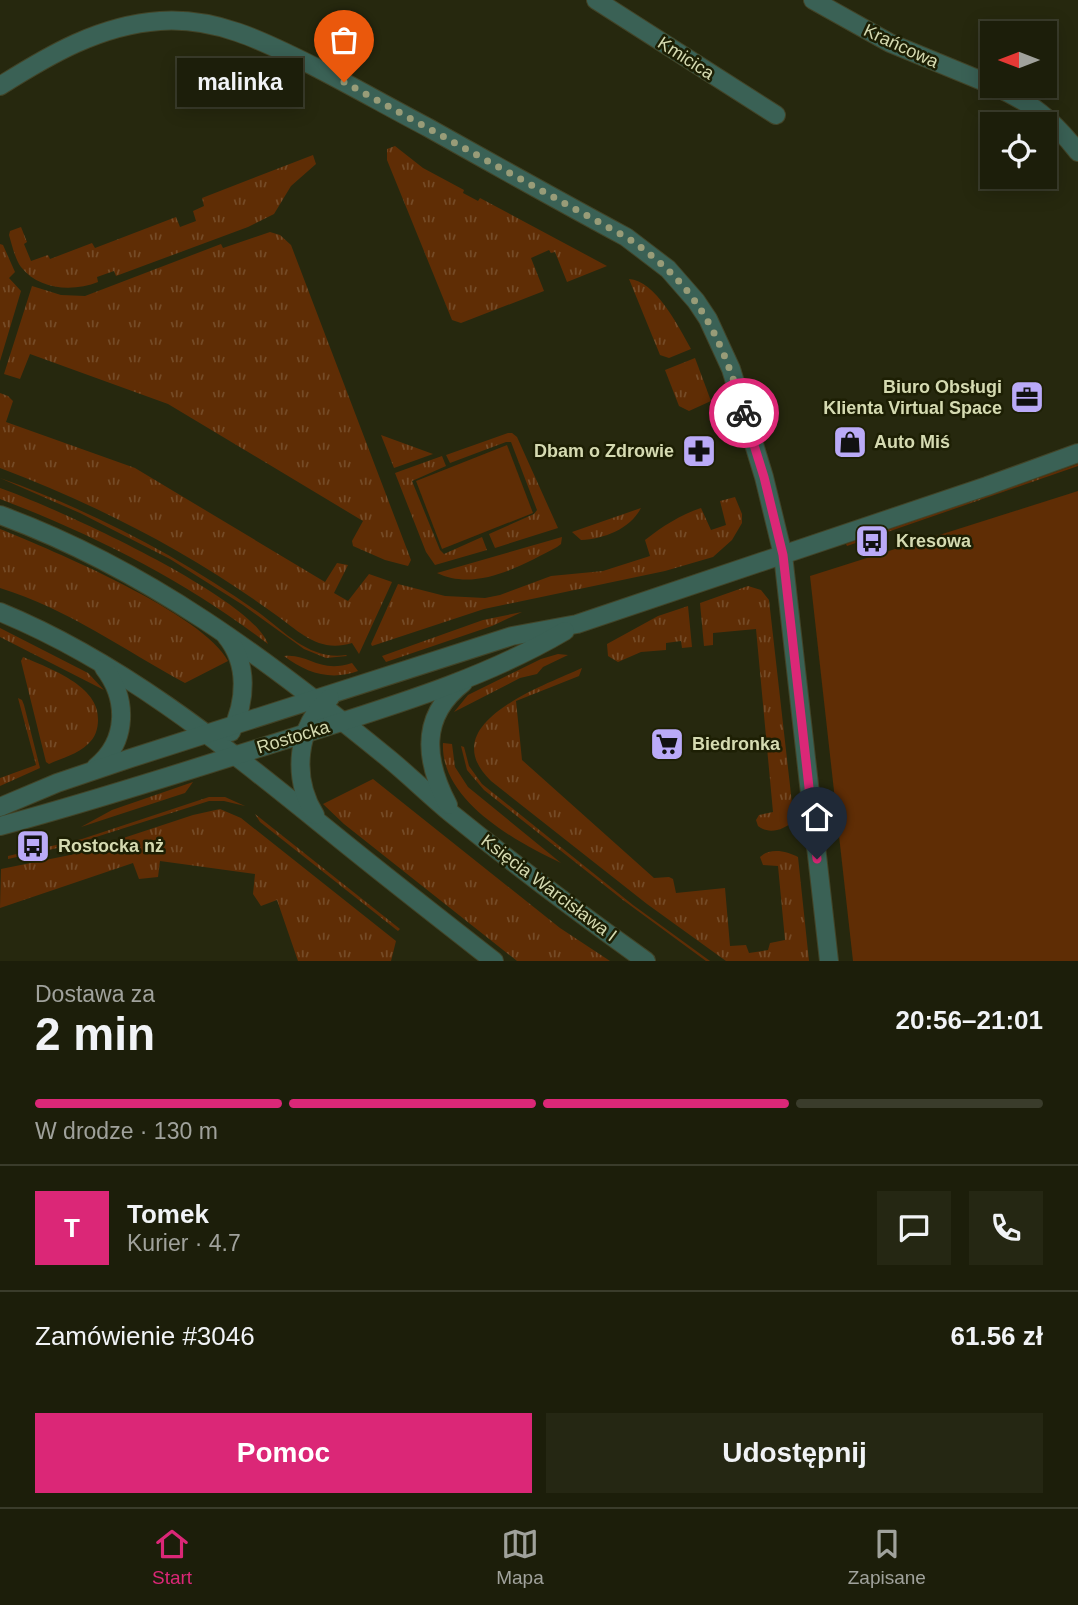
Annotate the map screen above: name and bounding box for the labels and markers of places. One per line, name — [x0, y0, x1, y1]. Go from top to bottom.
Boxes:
pin — [314, 10, 374, 82]
callout: malinka — [176, 57, 302, 106]
place label: Biuro Obsługi Klienta Virtual Space — [823, 377, 1002, 418]
office icon: Biuro Obsługi Klienta Virtual Space — [1008, 378, 1046, 416]
shop icon: Auto Miś — [831, 423, 869, 461]
pharmacy icon: Dbam o Zdrowie — [680, 432, 718, 470]
place label: Auto Miś — [874, 432, 950, 452]
place label: Dbam o Zdrowie — [534, 441, 674, 461]
bus stop icon: Kresowa — [853, 522, 891, 560]
place label: Kresowa — [896, 531, 972, 551]
supermarket icon: Biedronka — [648, 725, 686, 763]
place label: Biedronka — [692, 734, 781, 754]
pin — [787, 787, 847, 859]
bus stop icon: Rostocka nż — [14, 827, 52, 865]
place label: Rostocka nż — [58, 836, 164, 856]

